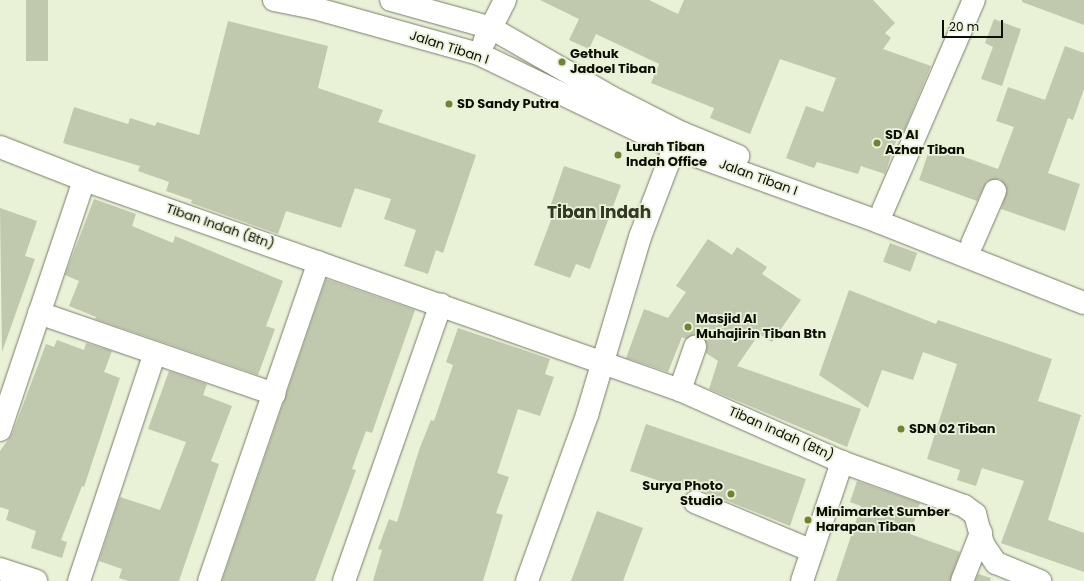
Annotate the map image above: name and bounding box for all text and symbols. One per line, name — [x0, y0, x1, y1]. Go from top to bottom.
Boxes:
scale bar — [944, 12, 1005, 38]
text: 20 m — [949, 18, 979, 35]
street label: Jalan Tiban I — [407, 28, 491, 68]
place label: Gethuk Jadoel Tiban — [570, 47, 656, 78]
marker: Gethuk Jadoel Tiban — [557, 57, 567, 67]
place label: SD Sandy Putra — [457, 96, 559, 112]
marker: SD Sandy Putra — [444, 99, 454, 109]
place label: SD Al Azhar Tiban — [885, 128, 965, 159]
marker: SD Al Azhar Tiban — [872, 138, 882, 148]
place label: Lurah Tiban Indah Office — [626, 140, 707, 171]
marker: Lurah Tiban Indah Office — [613, 150, 623, 160]
street label: Jalan Tiban I — [717, 157, 799, 199]
street label: Tiban Indah (Btn) — [164, 201, 276, 253]
district label: Tiban Indah — [547, 203, 651, 223]
place label: Masjid Al Muhajirin Tiban Btn — [696, 312, 826, 343]
marker: Masjid Al Muhajirin Tiban Btn — [683, 322, 693, 332]
street label: Tiban Indah (Btn) — [726, 404, 836, 464]
place label: SDN 02 Tiban — [909, 421, 996, 437]
marker: SDN 02 Tiban — [896, 424, 906, 434]
place label: Surya Photo Studio — [642, 479, 723, 510]
marker: Surya Photo Studio — [726, 489, 736, 499]
place label: Minimarket Sumber Harapan Tiban — [816, 505, 950, 536]
marker: Minimarket Sumber Harapan Tiban — [803, 515, 813, 525]

